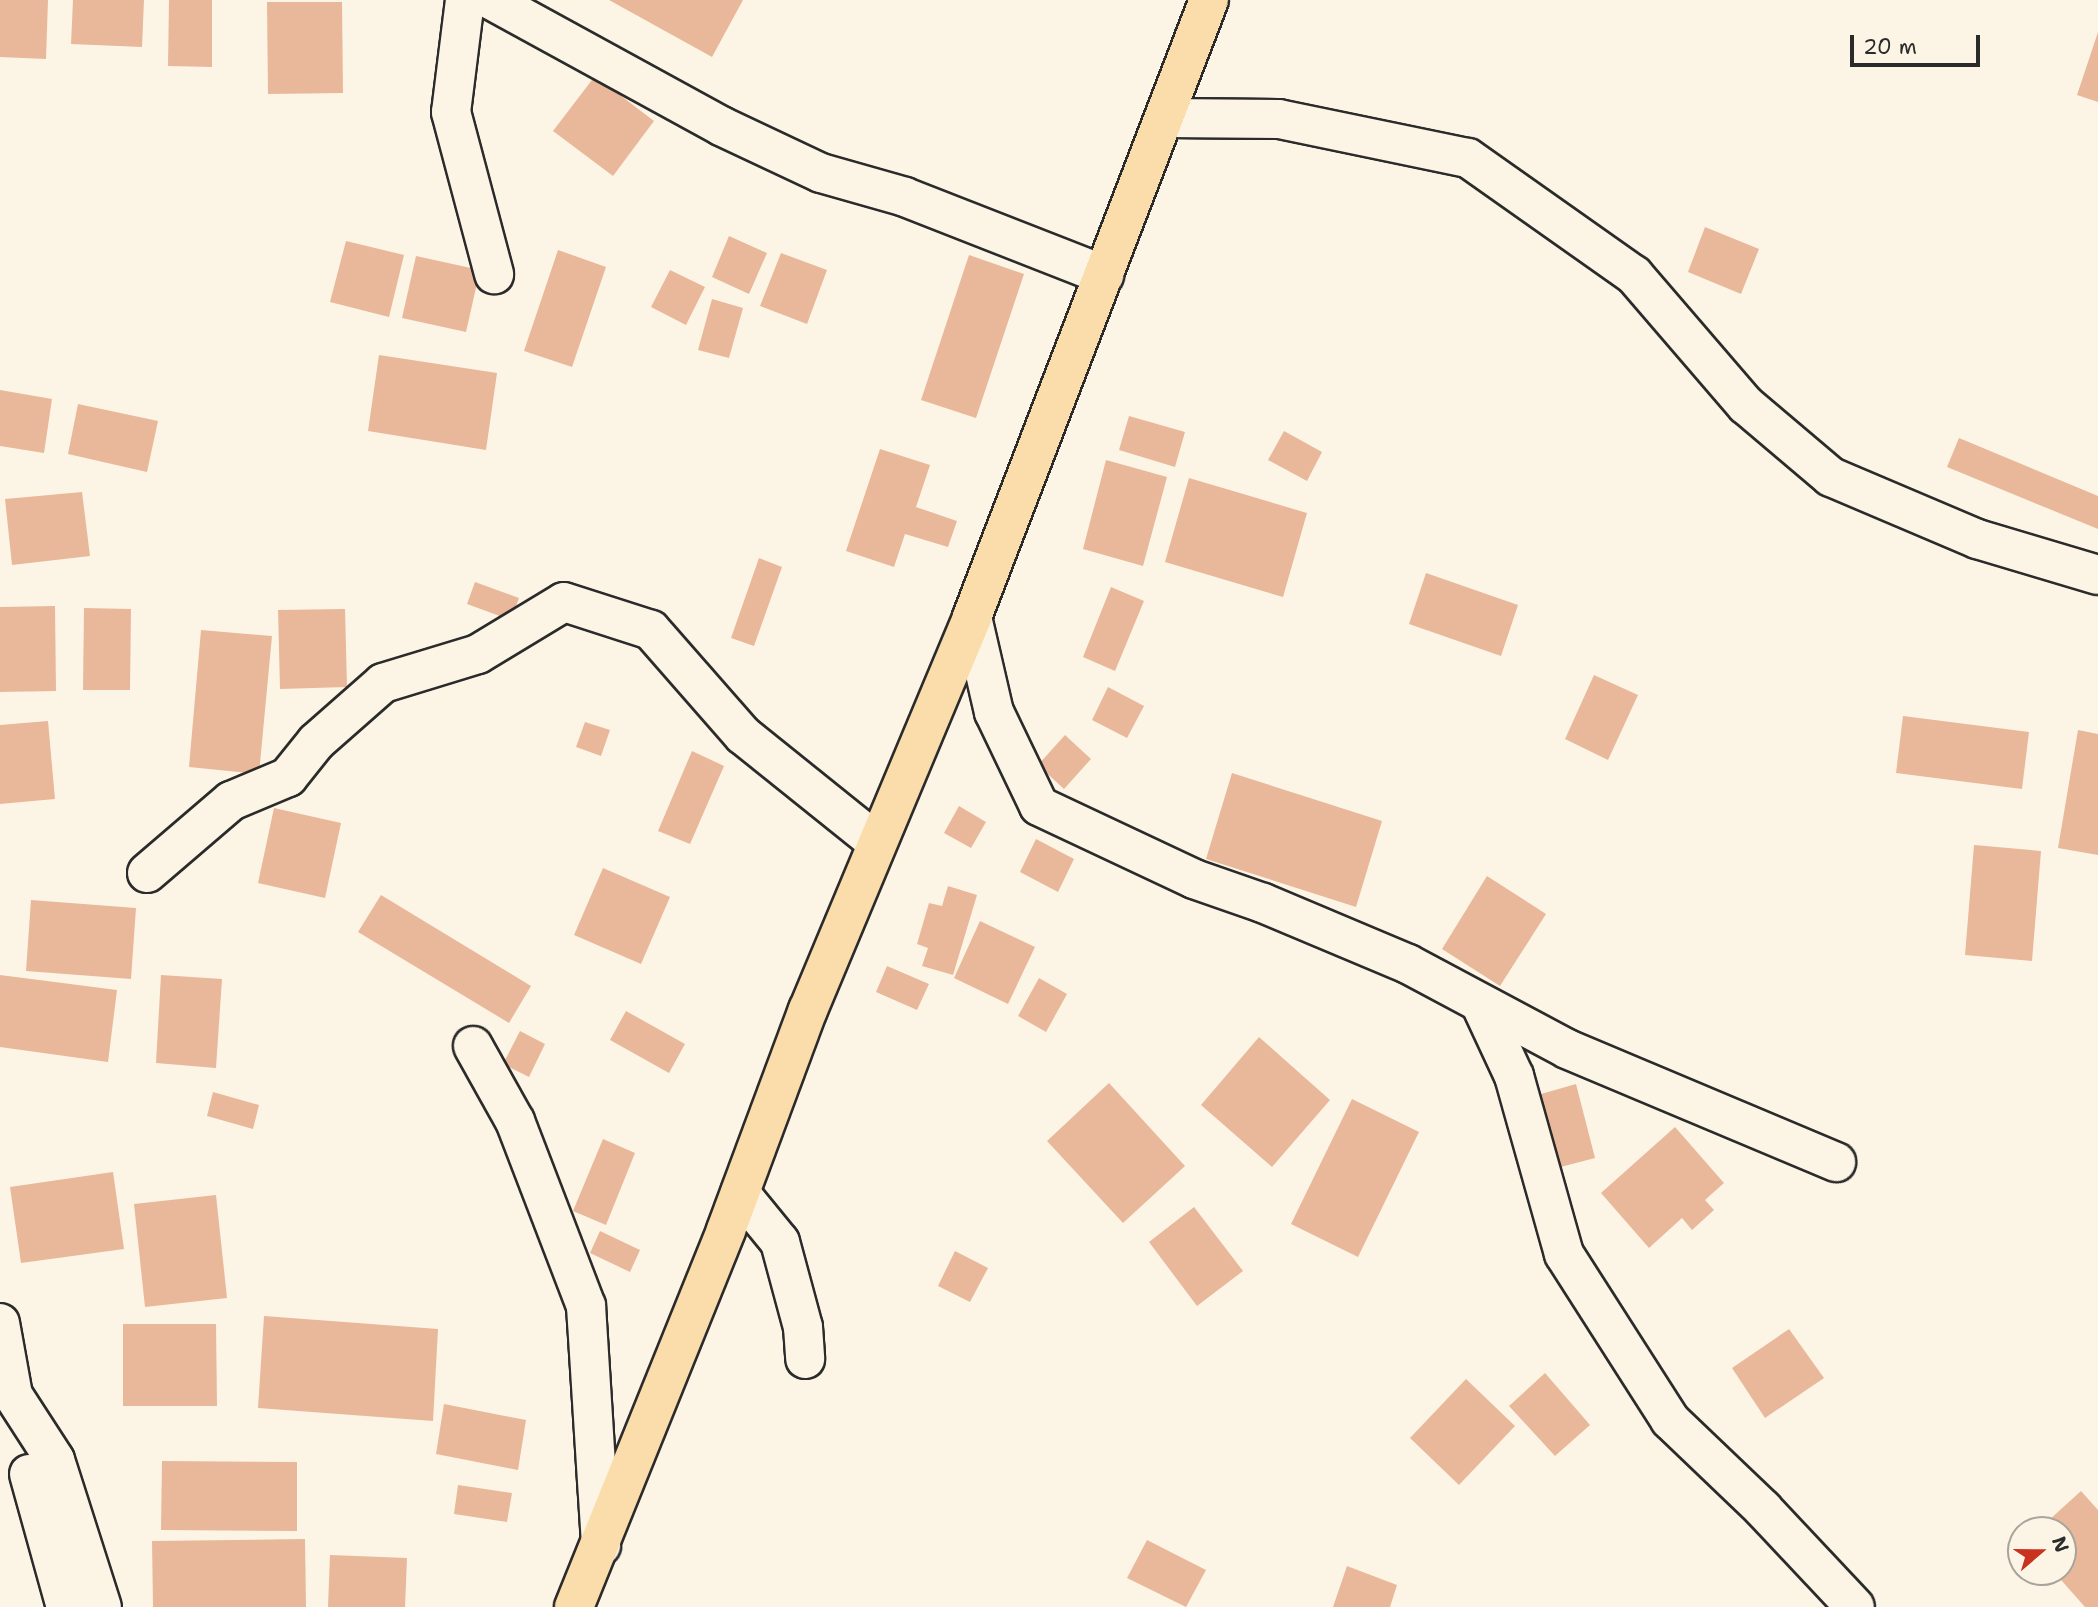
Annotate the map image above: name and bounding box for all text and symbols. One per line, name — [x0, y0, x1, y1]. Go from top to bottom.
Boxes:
scale bar — [1853, 21, 1982, 65]
text: 20 m — [1863, 33, 1917, 61]
north arrow — [2007, 1516, 2077, 1586]
text: N — [2046, 1533, 2075, 1556]

